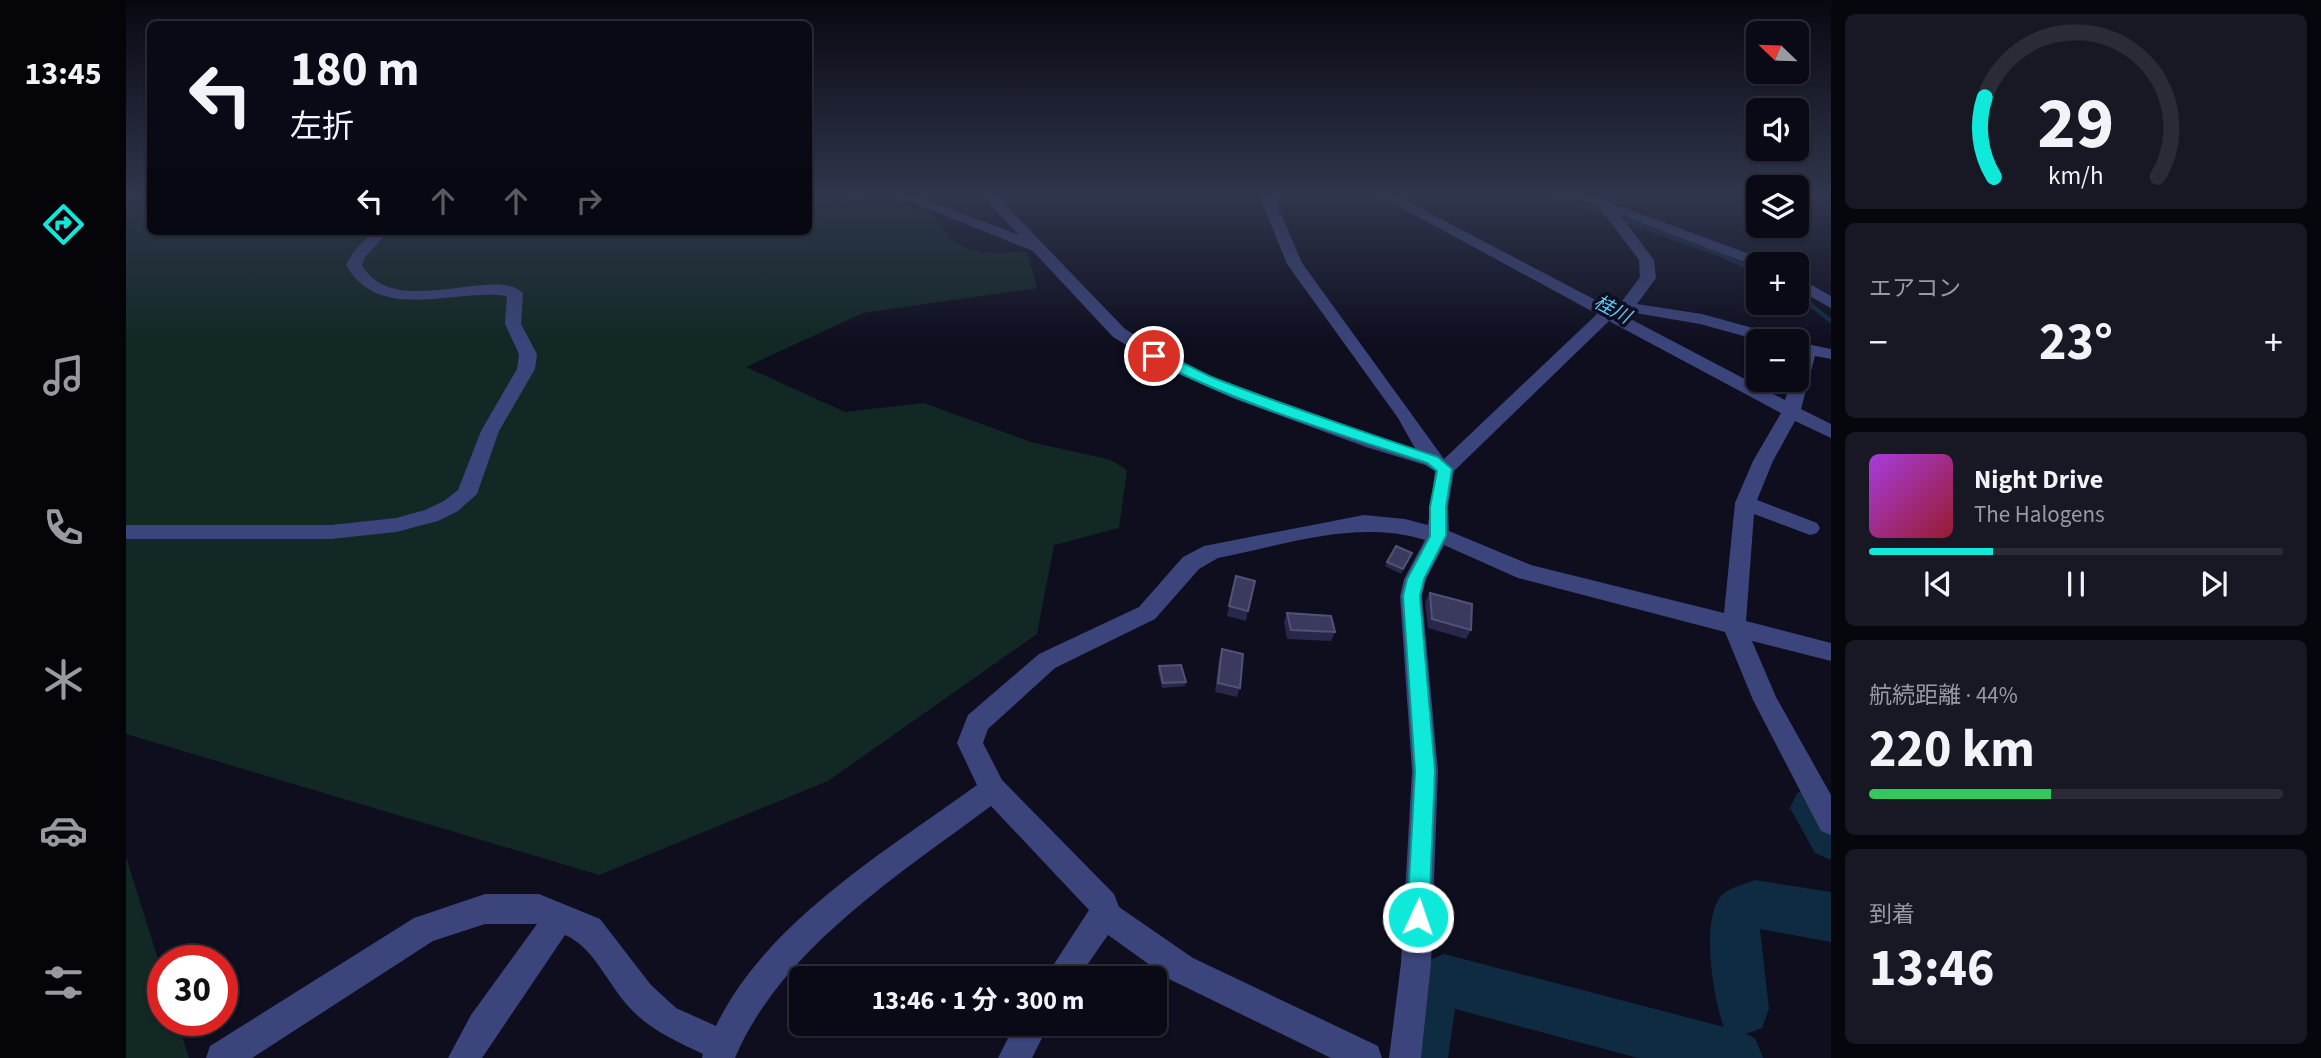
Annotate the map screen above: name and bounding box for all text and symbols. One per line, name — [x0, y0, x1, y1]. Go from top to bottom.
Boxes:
north arrow — [1746, 21, 1810, 84]
map controls — [1746, 21, 1809, 392]
text: 180 m — [290, 35, 419, 105]
icon: left — [175, 49, 266, 140]
text: 13:45 — [24, 51, 102, 97]
text: 29 — [2038, 73, 2114, 177]
button: sound — [1746, 98, 1809, 161]
text: 左折 — [290, 104, 354, 150]
text: km/h — [2048, 158, 2104, 194]
button: layers — [1746, 175, 1809, 238]
icon: left — [351, 182, 389, 220]
icon: ahead — [424, 182, 462, 220]
icon: ahead — [497, 182, 535, 220]
icon: right — [570, 182, 608, 220]
icon: directions — [39, 200, 88, 249]
button: + — [1746, 252, 1809, 315]
text: エアコン — [1869, 272, 1961, 305]
water label: 桂川 — [1589, 289, 1637, 332]
text: 23° — [2039, 306, 2113, 380]
text: − — [1869, 316, 1888, 370]
text: + — [2264, 316, 2283, 370]
pin — [1124, 326, 1184, 386]
button: − — [1746, 329, 1809, 392]
icon: arrive — [1135, 337, 1173, 375]
icon: music — [39, 351, 88, 400]
text: Night Drive — [1974, 461, 2103, 498]
text: The Halogens — [1974, 498, 2105, 531]
icon: phone — [39, 503, 88, 552]
icon: previous — [1919, 565, 1957, 603]
icon: pause — [2057, 565, 2095, 603]
icon: next — [2195, 565, 2233, 603]
icon: climate — [39, 655, 88, 704]
text: 航続距離 · 44% — [1869, 679, 2018, 712]
text: 220 km — [1869, 713, 2035, 787]
icon: car — [39, 806, 88, 855]
position arrow — [1381, 880, 1455, 954]
text: 到着 — [1869, 898, 1915, 931]
text: 13:46 — [1869, 932, 1994, 1006]
speed limit sign: 30 — [147, 945, 238, 1036]
icon: filters — [39, 958, 88, 1007]
text: 13:46 · 1 分 · 300 m — [872, 982, 1084, 1019]

